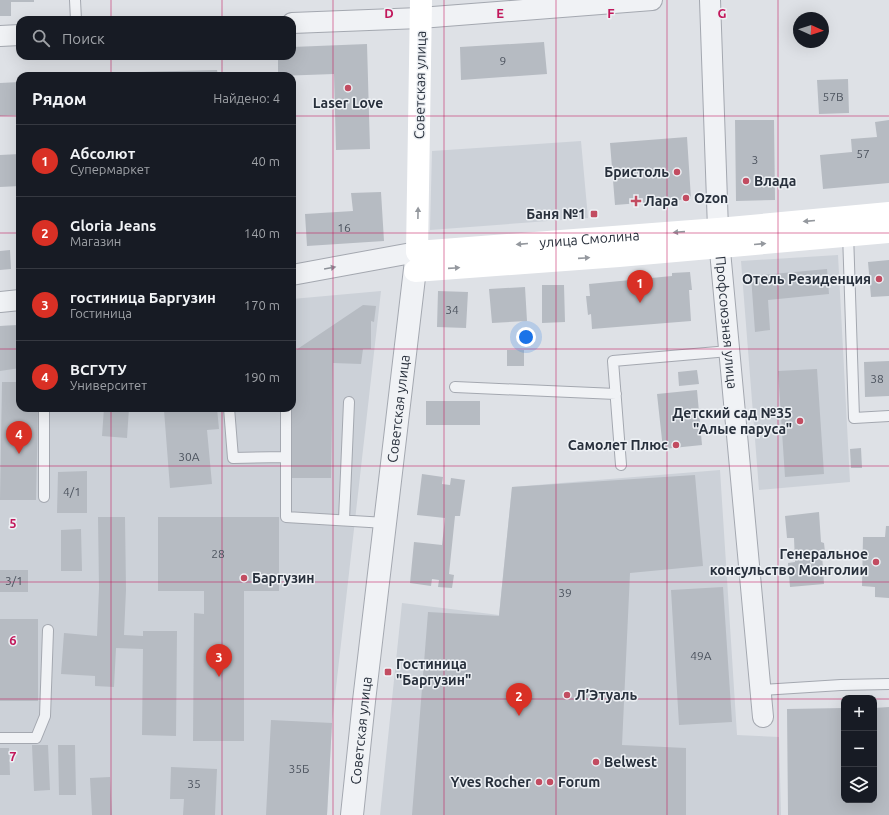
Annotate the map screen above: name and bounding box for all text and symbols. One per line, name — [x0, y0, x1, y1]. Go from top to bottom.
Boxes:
text: D — [384, 6, 394, 20]
text: E — [496, 6, 504, 20]
text: F — [607, 6, 615, 20]
text: G — [718, 6, 727, 20]
north arrow — [793, 12, 829, 48]
search box — [16, 16, 296, 60]
icon: search — [30, 27, 52, 49]
text: Поиск — [62, 30, 105, 47]
street label: Советская улица — [411, 31, 429, 139]
house number: 9 — [500, 54, 506, 67]
marker: Laser Love — [343, 83, 353, 93]
text: Рядом — [32, 89, 87, 108]
house number: 57В — [822, 90, 844, 103]
text: Найдено: 4 — [213, 91, 280, 105]
place label: Laser Love — [313, 95, 383, 111]
text: Абсолют — [70, 145, 135, 162]
house number: 57 — [856, 147, 870, 160]
house number: 3 — [752, 153, 758, 166]
text: 1 — [41, 154, 49, 168]
text: 40 m — [251, 154, 280, 168]
text: Супермаркет — [70, 162, 150, 176]
place label: Бристоль — [604, 164, 669, 180]
marker: Бристоль — [672, 167, 682, 177]
place label: Влада — [754, 173, 796, 189]
marker: Влада — [741, 176, 751, 186]
place label: Ozon — [694, 190, 728, 206]
place label: Лара — [644, 193, 678, 209]
marker: Ozon — [681, 193, 691, 203]
marker: Лара — [631, 196, 641, 206]
one-way arrow — [415, 206, 421, 219]
place label: Баня №1 — [526, 206, 586, 222]
marker: Баня №1 — [589, 209, 599, 219]
text: Gloria Jeans — [70, 217, 156, 234]
one-way arrow — [803, 217, 815, 224]
house number: 16 — [337, 221, 351, 234]
text: 2 — [41, 226, 49, 240]
text: 140 m — [244, 226, 280, 240]
street label: улица Смолина — [539, 227, 640, 251]
one-way arrow — [673, 228, 685, 235]
text: Магазин — [70, 234, 121, 248]
one-way arrow — [516, 240, 528, 247]
one-way arrow — [754, 241, 766, 248]
one-way arrow — [578, 255, 590, 262]
street label: Профсоюзная улица — [713, 255, 741, 390]
one-way arrow — [324, 265, 336, 271]
one-way arrow — [448, 265, 460, 272]
pin: 1 — [627, 270, 653, 303]
place label: Отель Резиденция — [742, 271, 871, 287]
marker: Отель Резиденция — [874, 274, 884, 284]
text: гостиница Баргузин — [70, 289, 216, 306]
text: 3 — [41, 298, 49, 312]
text: 170 m — [244, 298, 280, 312]
house number: 34 — [445, 303, 459, 316]
text: Гостиница — [70, 306, 132, 320]
your location — [516, 327, 536, 347]
street label: Советская улица — [384, 354, 413, 463]
text: ВСГУТУ — [70, 361, 127, 378]
text: 4 — [41, 370, 49, 384]
text: 190 m — [244, 370, 280, 384]
house number: 38 — [870, 372, 884, 385]
text: Университет — [70, 378, 147, 392]
place label: Детский сад №35 "Алые паруса" — [672, 405, 792, 437]
marker: Детский сад №35 "Алые паруса" — [795, 416, 805, 426]
pin: 4 — [6, 421, 32, 454]
place label: Самолет Плюс — [568, 437, 668, 453]
marker: Самолет Плюс — [671, 440, 681, 450]
house number: 30А — [178, 450, 200, 463]
house number: 4/1 — [63, 485, 81, 498]
text: 5 — [9, 516, 17, 530]
place label: Генеральное консульство Монголии — [710, 546, 868, 578]
house number: 28 — [211, 547, 225, 560]
marker: Генеральное консульство Монголии — [871, 557, 881, 567]
place label: Баргузин — [252, 570, 315, 586]
marker: Баргузин — [239, 573, 249, 583]
house number: 3/1 — [5, 574, 23, 587]
house number: 39 — [558, 586, 572, 599]
text: 6 — [9, 633, 17, 647]
pin: 3 — [206, 644, 232, 677]
house number: 49А — [690, 649, 712, 662]
place label: Гостиница "Баргузин" — [396, 656, 471, 688]
marker: Гостиница "Баргузин" — [383, 667, 393, 677]
street label: Советская улица — [347, 676, 375, 785]
pin: 2 — [506, 683, 532, 716]
place label: Л’Этуаль — [575, 687, 637, 703]
marker: Л’Этуаль — [562, 690, 572, 700]
map controls — [841, 695, 877, 803]
button: + — [841, 695, 877, 731]
button: − — [841, 731, 877, 767]
text: 7 — [9, 749, 17, 763]
place label: Belwest — [604, 754, 657, 770]
marker: Belwest — [591, 757, 601, 767]
house number: 35Б — [289, 762, 309, 775]
button: layers — [841, 767, 877, 803]
place label: Yves Rocher — [451, 774, 531, 790]
place label: Forum — [558, 774, 600, 790]
house number: 35 — [187, 777, 201, 790]
marker: Yves Rocher — [534, 777, 544, 787]
marker: Forum — [545, 777, 555, 787]

